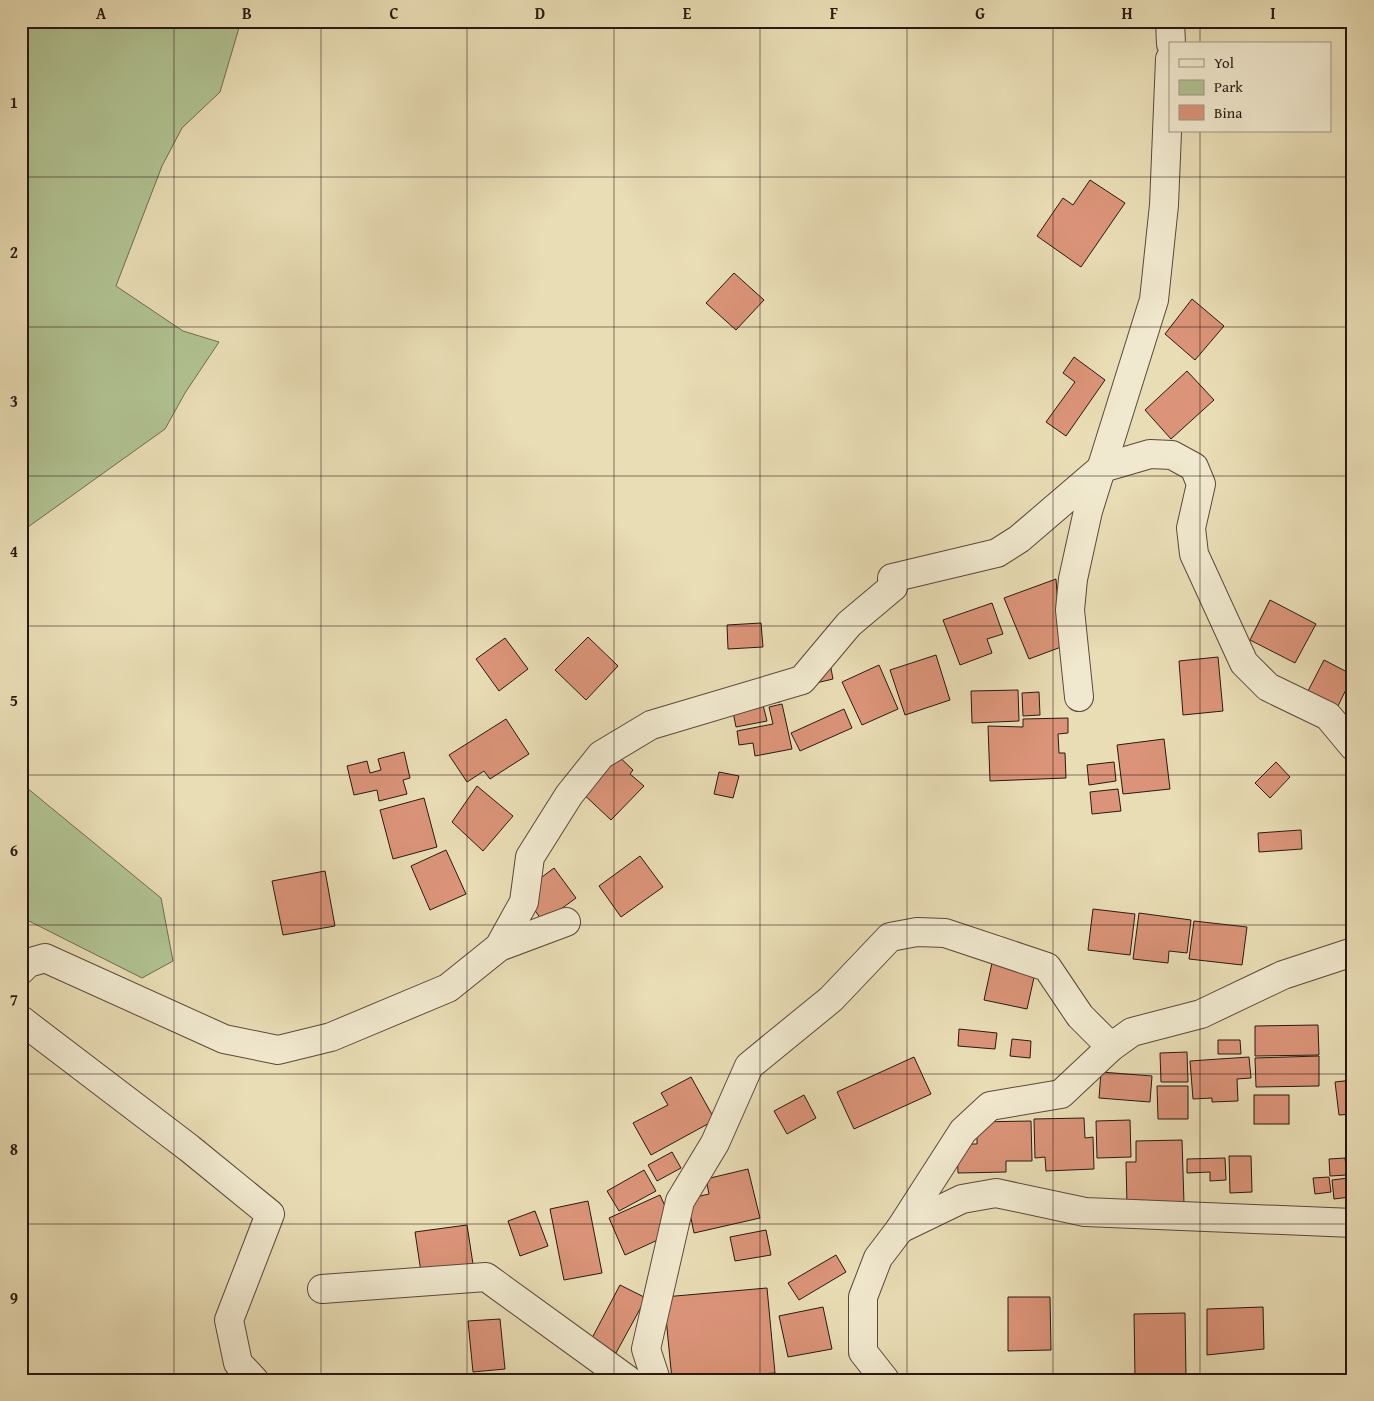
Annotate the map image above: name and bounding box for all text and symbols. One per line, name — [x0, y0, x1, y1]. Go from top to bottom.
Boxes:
text: A — [96, 1, 107, 25]
text: B — [242, 1, 252, 25]
text: C — [389, 1, 399, 25]
text: D — [535, 1, 545, 25]
text: E — [683, 1, 692, 25]
text: F — [830, 1, 838, 25]
text: G — [975, 1, 985, 25]
text: H — [1121, 1, 1133, 25]
text: I — [1270, 1, 1276, 25]
legend — [1169, 42, 1332, 132]
text: Yol — [1214, 52, 1234, 73]
text: Park — [1214, 76, 1243, 97]
text: 1 — [10, 90, 18, 114]
text: Bina — [1214, 102, 1242, 123]
text: 2 — [10, 240, 18, 264]
text: 3 — [10, 389, 18, 413]
text: 4 — [10, 539, 18, 563]
text: 5 — [10, 688, 18, 712]
text: 6 — [10, 838, 18, 862]
text: 7 — [10, 987, 18, 1011]
text: 8 — [10, 1137, 18, 1161]
text: 9 — [10, 1286, 18, 1310]

